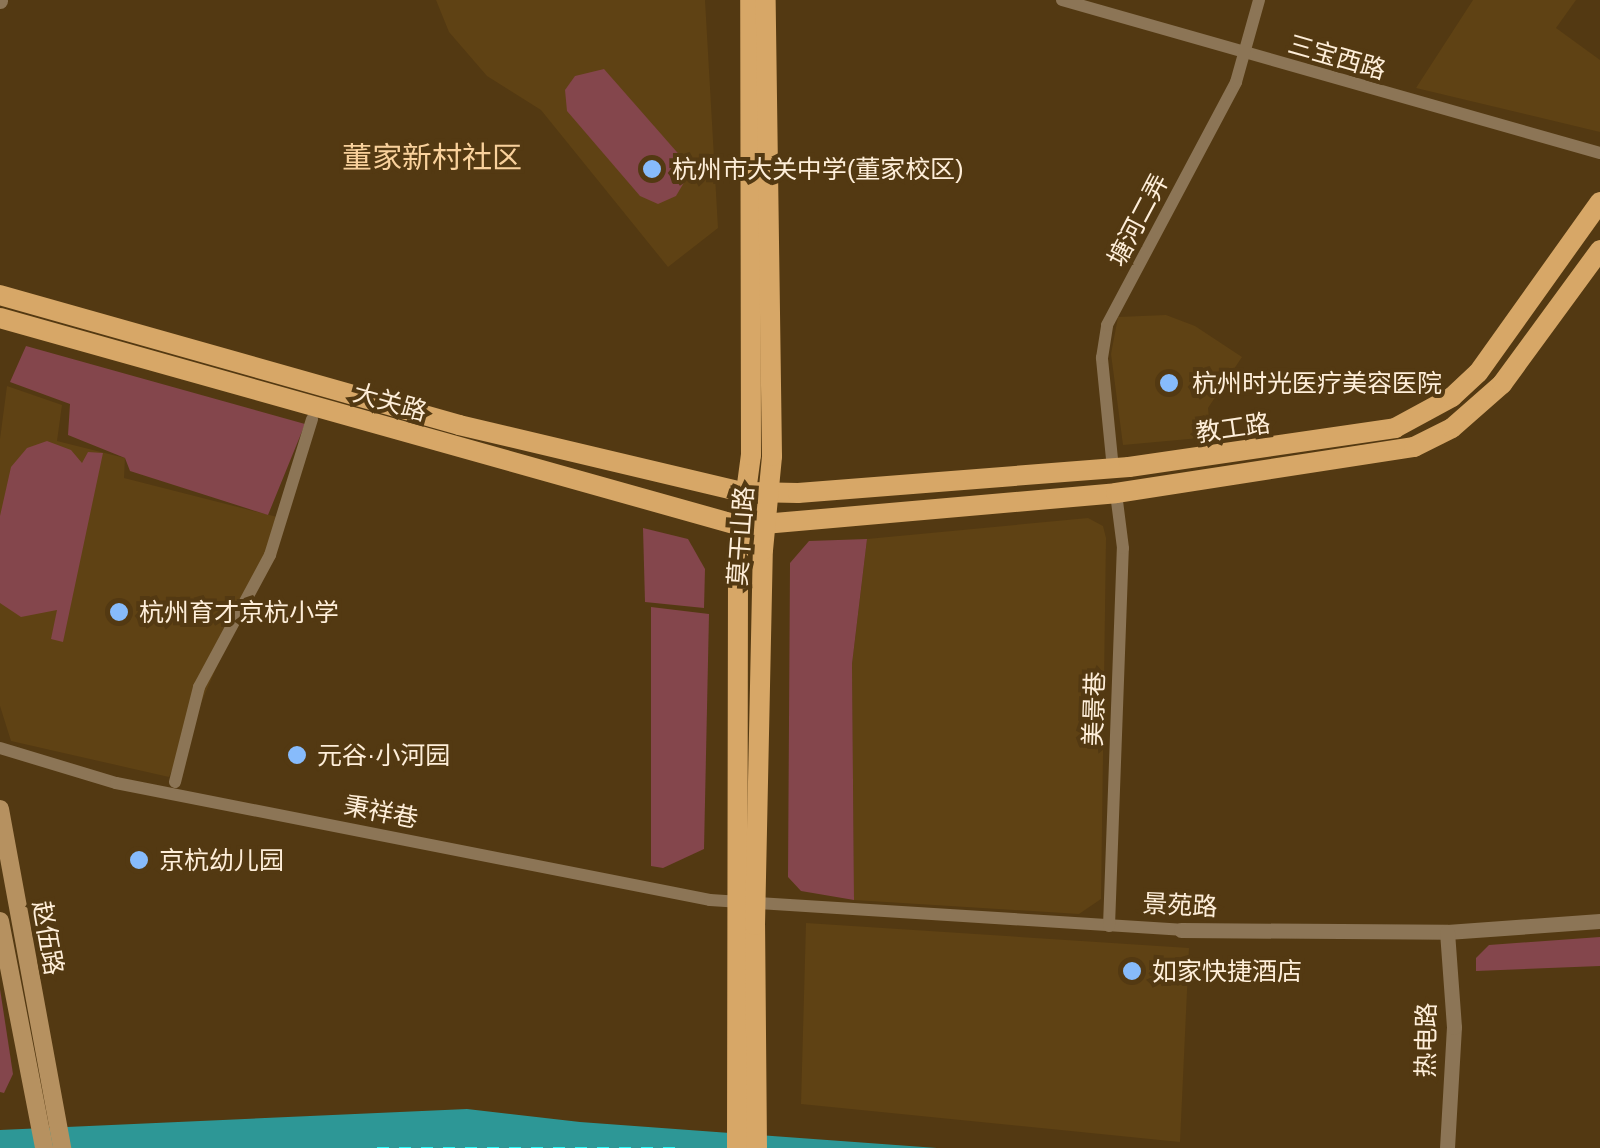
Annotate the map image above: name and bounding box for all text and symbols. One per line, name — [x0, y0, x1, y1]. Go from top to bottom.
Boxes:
street label: 三宝西路 — [1285, 29, 1389, 85]
district label: 董家新村社区 — [342, 140, 522, 176]
place label: 杭州市大关中学(董家校区) — [672, 154, 964, 184]
marker: 杭州市大关中学(董家校区) — [641, 158, 663, 180]
street label: 塘河二弄 — [1101, 169, 1175, 271]
place label: 杭州时光医疗美容医院 — [1192, 368, 1442, 398]
marker: 杭州时光医疗美容医院 — [1156, 370, 1182, 396]
street label: 大关路 — [350, 377, 430, 427]
street label: 教工路 — [1194, 408, 1272, 448]
street label: 莫干山路 — [723, 485, 759, 587]
place label: 杭州育才京杭小学 — [139, 597, 339, 627]
marker: 杭州育才京杭小学 — [108, 601, 130, 623]
street label: 美景巷 — [1078, 671, 1110, 747]
place label: 元谷·小河园 — [317, 740, 450, 770]
marker: 元谷·小河园 — [286, 744, 308, 766]
street label: 秉祥巷 — [341, 790, 421, 834]
place label: 京杭幼儿园 — [159, 845, 284, 875]
marker: 京杭幼儿园 — [128, 849, 150, 871]
street label: 景苑路 — [1142, 888, 1218, 922]
street label: 赵伍路 — [27, 898, 69, 978]
place label: 如家快捷酒店 — [1152, 956, 1302, 986]
marker: 如家快捷酒店 — [1121, 960, 1143, 982]
street label: 热电路 — [1410, 1002, 1442, 1078]

